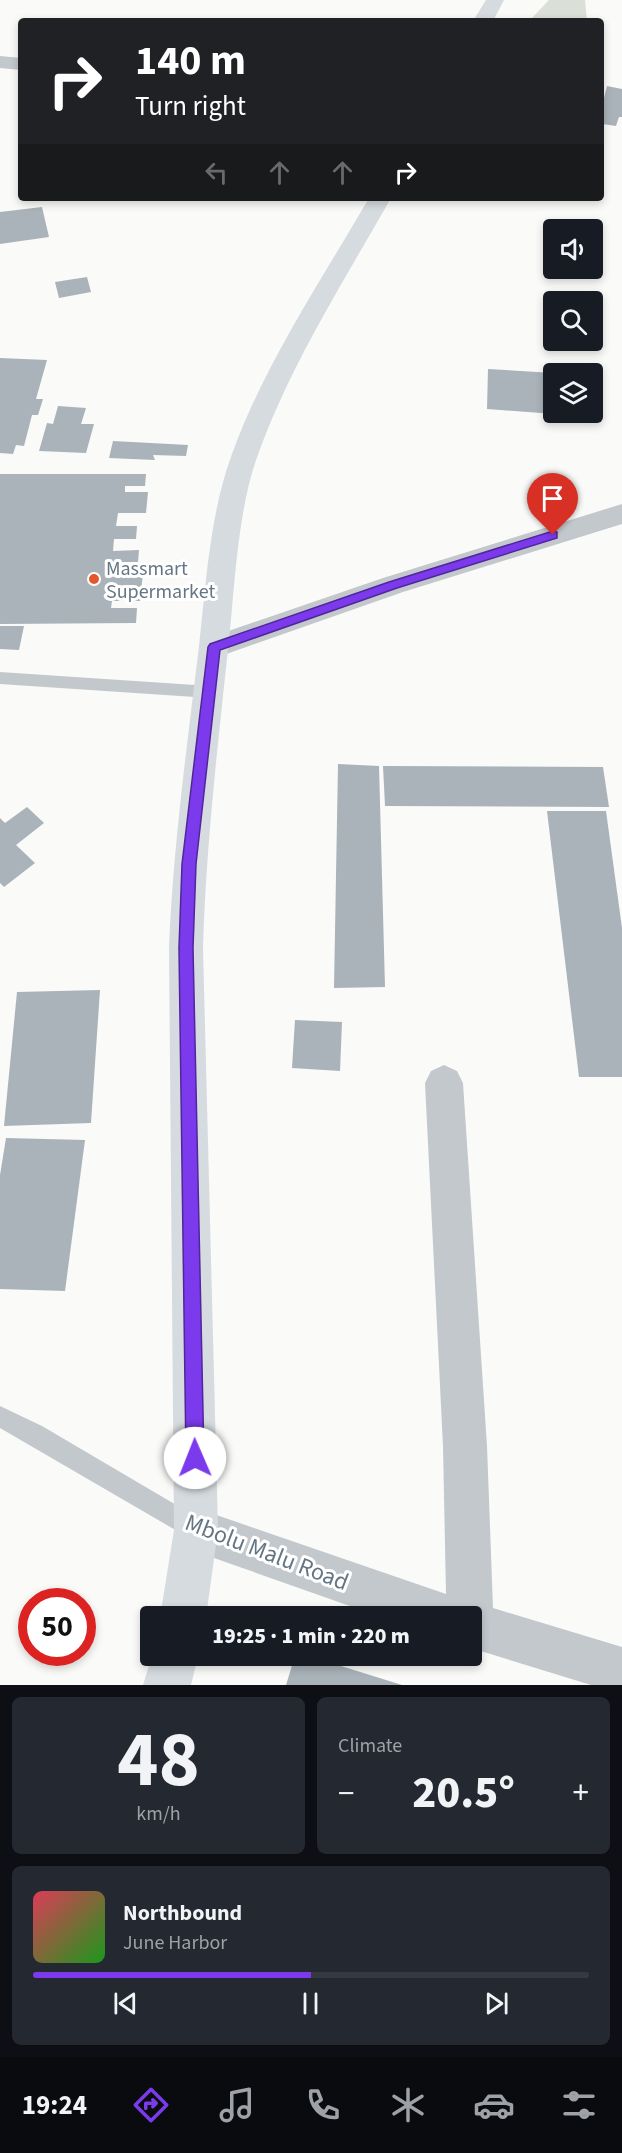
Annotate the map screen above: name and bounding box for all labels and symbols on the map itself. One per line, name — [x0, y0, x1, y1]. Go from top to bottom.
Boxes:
pin — [527, 473, 578, 535]
place label: Massmart Supermarket — [106, 555, 215, 606]
marker: Massmart Supermarket — [87, 572, 101, 586]
position arrow — [163, 1426, 227, 1490]
street label: Mbolu Malu Road — [180, 1505, 354, 1600]
speed limit sign: 50 — [18, 1588, 96, 1666]

